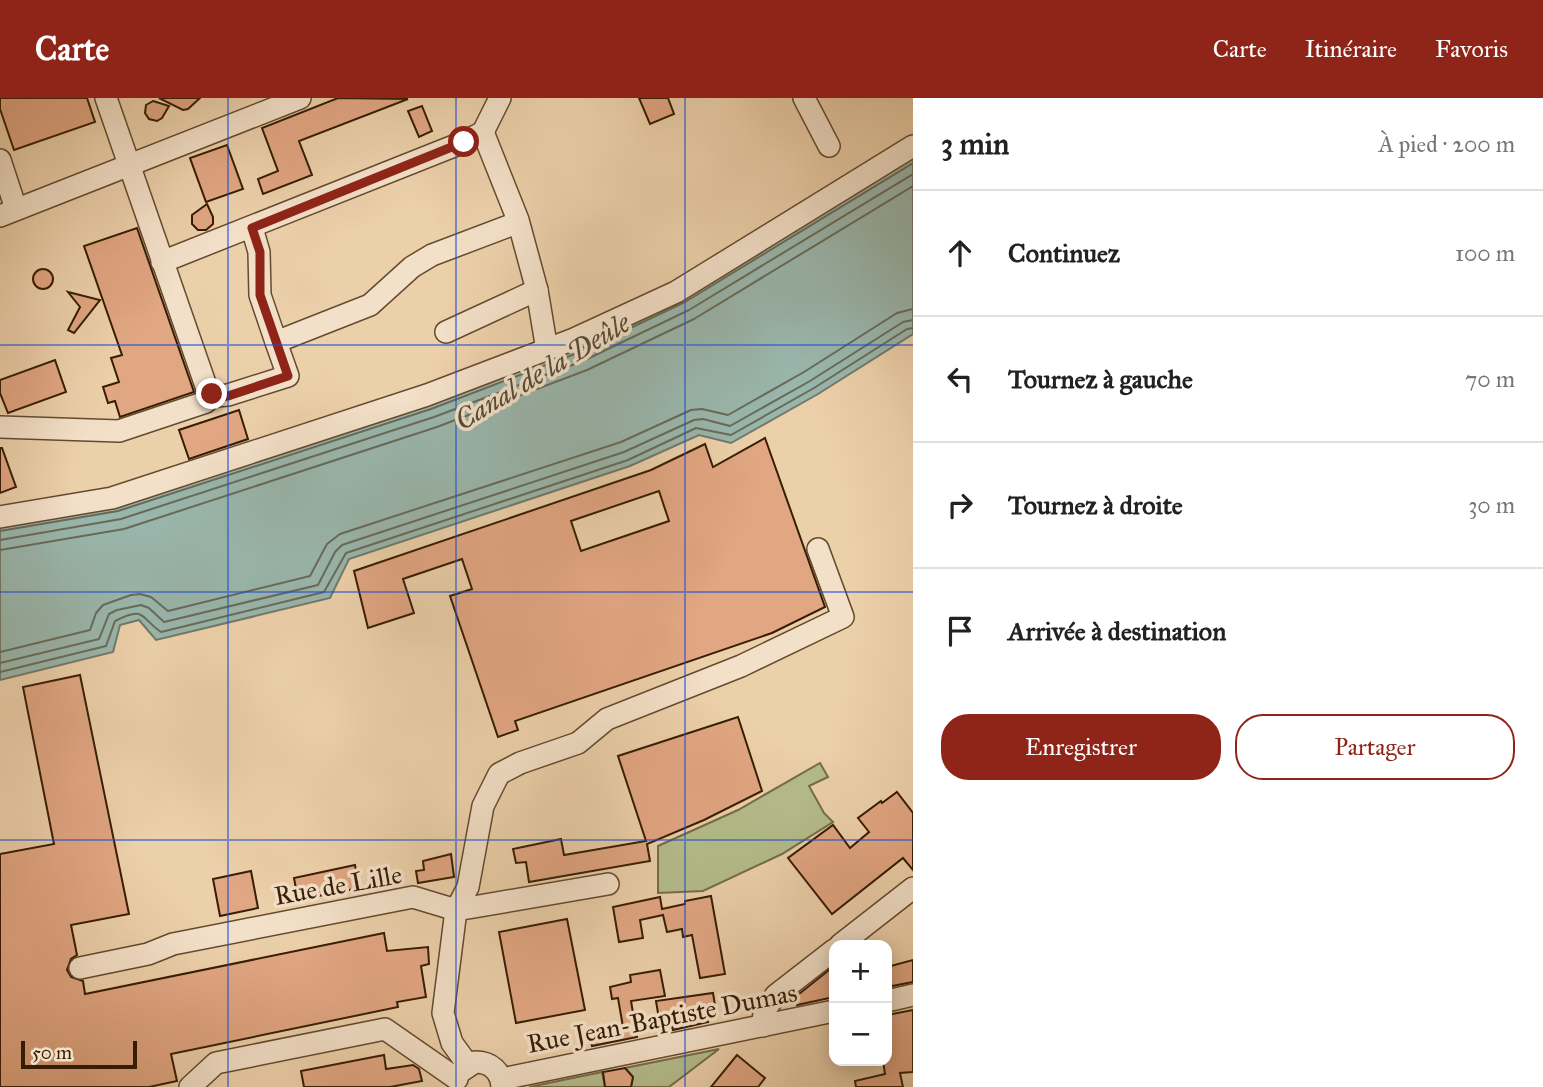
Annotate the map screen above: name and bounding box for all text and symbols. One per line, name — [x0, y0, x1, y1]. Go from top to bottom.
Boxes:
text: Carte — [35, 29, 109, 69]
text: Carte — [1213, 34, 1267, 64]
text: Itinéraire — [1305, 34, 1397, 64]
text: Favoris — [1435, 34, 1508, 64]
route start — [448, 126, 479, 157]
text: 3 min — [941, 126, 1009, 162]
text: À pied · 200 m — [1378, 130, 1515, 158]
icon: ahead — [941, 234, 979, 272]
text: Continuez — [1008, 237, 1120, 269]
text: 100 m — [1455, 239, 1515, 267]
water label: Canal de la Deûle — [448, 305, 637, 438]
icon: left — [941, 360, 979, 398]
text: Tournez à gauche — [1008, 363, 1193, 395]
text: 70 m — [1465, 365, 1515, 393]
route end — [196, 378, 227, 409]
icon: right — [941, 486, 979, 524]
text: Tournez à droite — [1008, 489, 1183, 521]
text: 30 m — [1468, 491, 1515, 519]
icon: arrive — [941, 612, 979, 650]
text: Arrivée à destination — [1008, 615, 1226, 647]
button: Enregistrer — [941, 714, 1221, 780]
button: Partager — [1235, 714, 1515, 780]
street label: Rue de Lille — [272, 858, 404, 912]
map controls — [829, 940, 892, 1066]
button: + — [829, 940, 892, 1003]
street label: Rue Jean-Baptiste Dumas — [524, 976, 800, 1060]
button: − — [829, 1003, 892, 1066]
scale bar — [21, 1038, 136, 1070]
text: 50 m — [32, 1041, 72, 1064]

